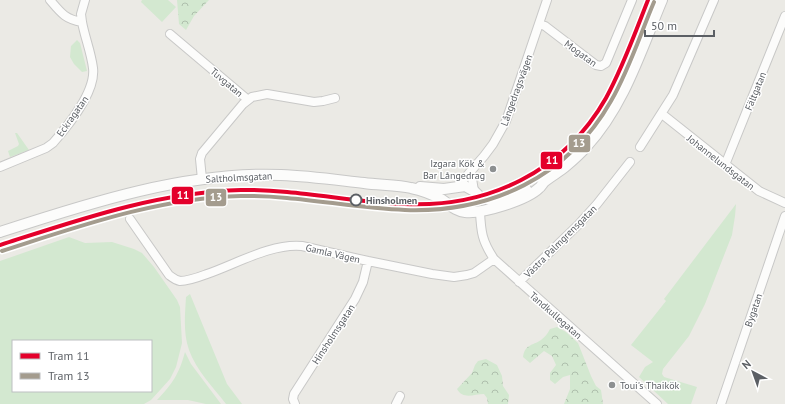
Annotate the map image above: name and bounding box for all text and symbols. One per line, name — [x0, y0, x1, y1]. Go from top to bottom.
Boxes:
scale bar — [645, 12, 714, 38]
text: 50 m — [651, 18, 677, 33]
street label: Mogatan — [562, 37, 600, 70]
street label: Långedragsvägen — [498, 53, 535, 128]
street label: Tuvgatan — [208, 65, 246, 100]
street label: Fältgatan — [742, 70, 769, 112]
street label: Eckragatan — [54, 93, 91, 139]
street label: Johannelundsgatan — [683, 131, 757, 193]
line badge: 13 — [568, 134, 591, 153]
text: 13 — [573, 136, 585, 150]
line badge: 11 — [540, 151, 563, 170]
text: 11 — [546, 153, 558, 167]
place label: Izgara Kök & Bar Långedrag — [423, 157, 485, 182]
marker: Izgara Kök & Bar Långedrag — [488, 164, 498, 174]
street label: Saltholmsgatan — [205, 169, 273, 186]
line badge: 11 — [171, 186, 194, 205]
text: 11 — [177, 188, 189, 202]
line badge: 13 — [205, 188, 227, 207]
text: 13 — [210, 190, 222, 204]
marker: Hinsholmen — [349, 193, 363, 207]
place label: Hinsholmen — [366, 194, 417, 207]
street label: Västra Palmgrensgatan — [520, 202, 600, 281]
street label: Gamla Vägen — [304, 241, 361, 266]
street label: Tandkullegatan — [527, 289, 585, 342]
street label: Bygatan — [742, 292, 765, 329]
street label: Hinsholmsgatan — [309, 302, 358, 367]
legend — [12, 340, 152, 392]
text: Tram 11 — [48, 348, 89, 363]
north arrow — [733, 352, 773, 392]
text: N — [739, 357, 754, 372]
text: Tram 13 — [48, 368, 89, 383]
place label: Toui's Thaikök — [620, 379, 680, 392]
marker: Toui's Thaikök — [607, 380, 617, 390]

